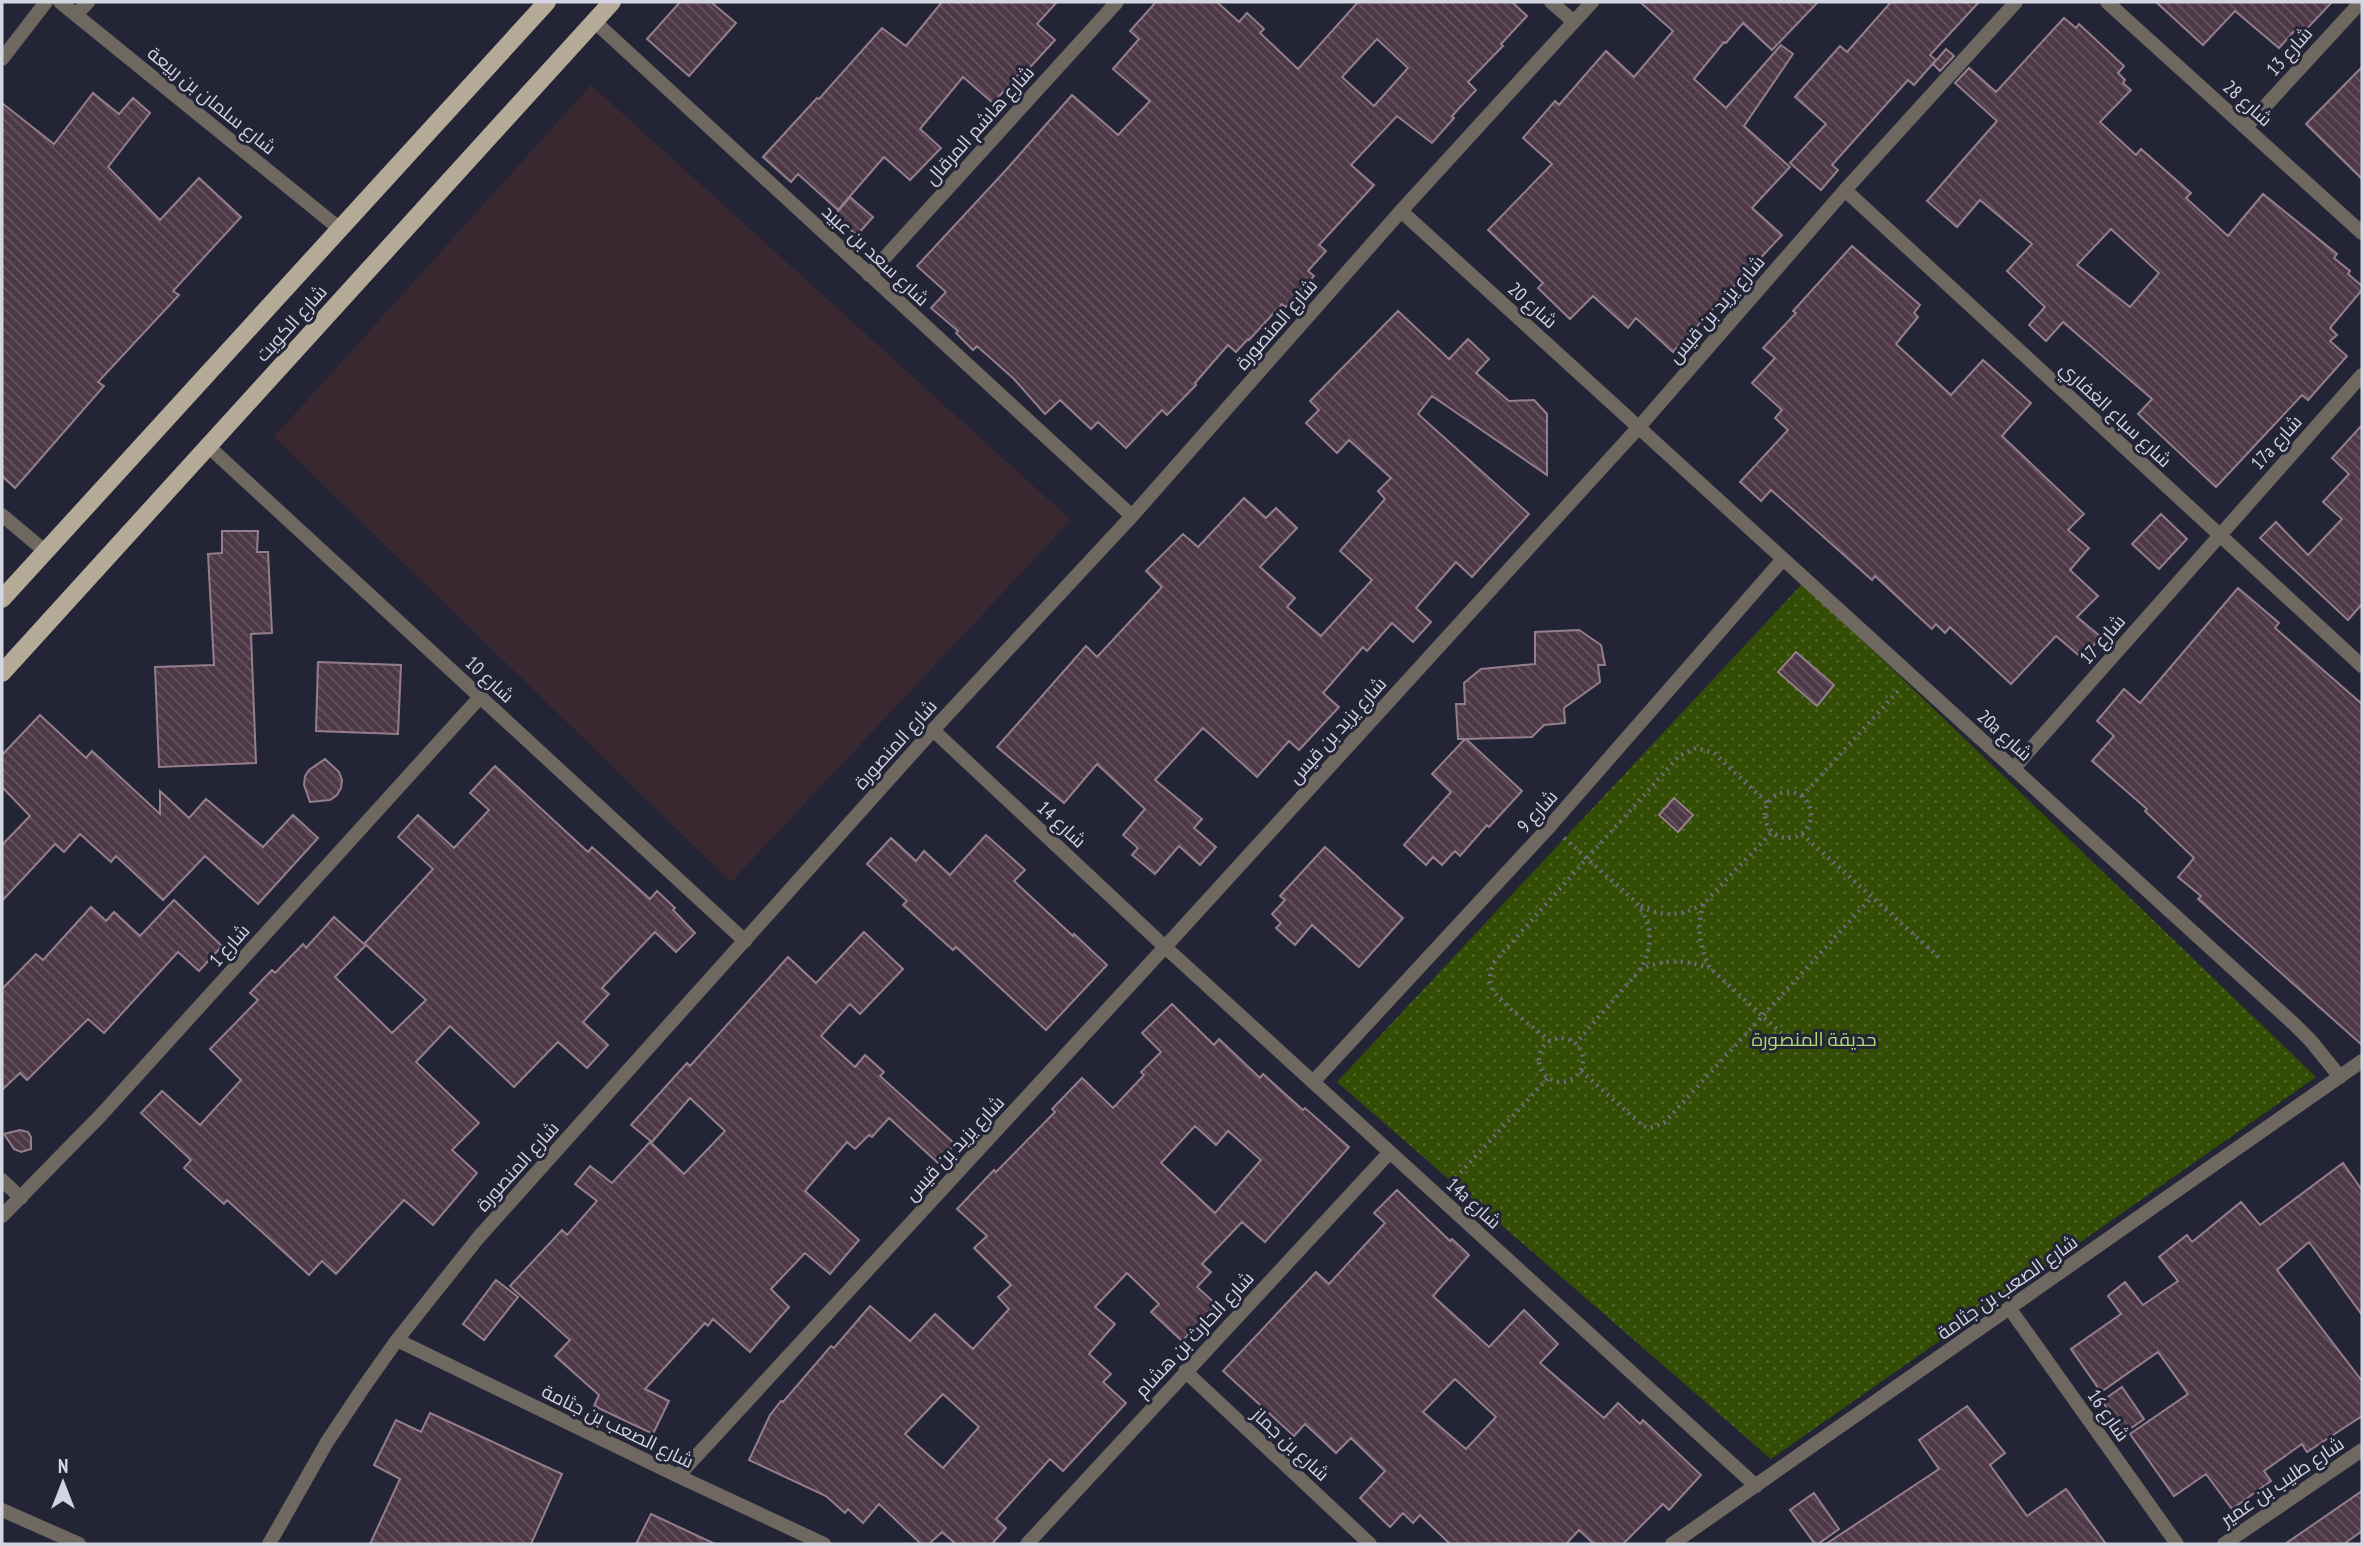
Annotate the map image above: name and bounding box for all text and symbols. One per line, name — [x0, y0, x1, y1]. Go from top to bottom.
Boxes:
street label: شارع 13 — [2261, 21, 2319, 82]
street label: شارع سلمان بن ربيعة — [142, 41, 281, 161]
street label: شارع هاشم المرقال — [919, 60, 1040, 191]
street label: شارع 28 — [2217, 75, 2278, 133]
street label: شارع سعد بن عبيد — [816, 199, 935, 312]
street label: شارع يزيد بن قيس — [1662, 250, 1771, 369]
street label: شارع المنصورة — [1230, 274, 1324, 376]
street label: شارع 20 — [1502, 277, 1563, 335]
street label: شارع الكويت — [250, 280, 333, 368]
street label: شارع سباع الغفاري — [2053, 356, 2177, 474]
street label: 17a شارع — [2245, 410, 2308, 476]
street label: شارع 17 — [2074, 609, 2132, 670]
street label: شارع 10 — [459, 650, 519, 709]
street label: شارع يزيد بن قيس — [1283, 672, 1393, 790]
street label: شارع المنصورة — [848, 694, 943, 795]
street label: 20a شارع — [1971, 704, 2037, 767]
street label: شارع 9 — [1512, 785, 1564, 839]
street label: شارع 14 — [1031, 795, 1091, 854]
street label: شارع 1 — [204, 919, 256, 973]
park label: حديقة المنصورة — [1752, 1027, 1876, 1051]
street label: شارع يزيد بن قيس — [899, 1090, 1010, 1207]
street label: شارع المنصورة — [470, 1116, 565, 1217]
street label: 14a شارع — [1440, 1172, 1506, 1235]
street label: شارع الصعب بن جثامة — [1932, 1229, 2083, 1346]
street label: شارع الحارث بن هشام — [1129, 1266, 1260, 1403]
street label: شارع الصعب بن جثامة — [537, 1379, 698, 1475]
street label: شارع 16 — [2081, 1384, 2135, 1447]
street label: شارع بن جماز — [1245, 1401, 1335, 1487]
street label: شارع طليب بن عمير — [2215, 1431, 2349, 1533]
north arrow — [28, 1448, 98, 1518]
text: N — [58, 1454, 68, 1478]

